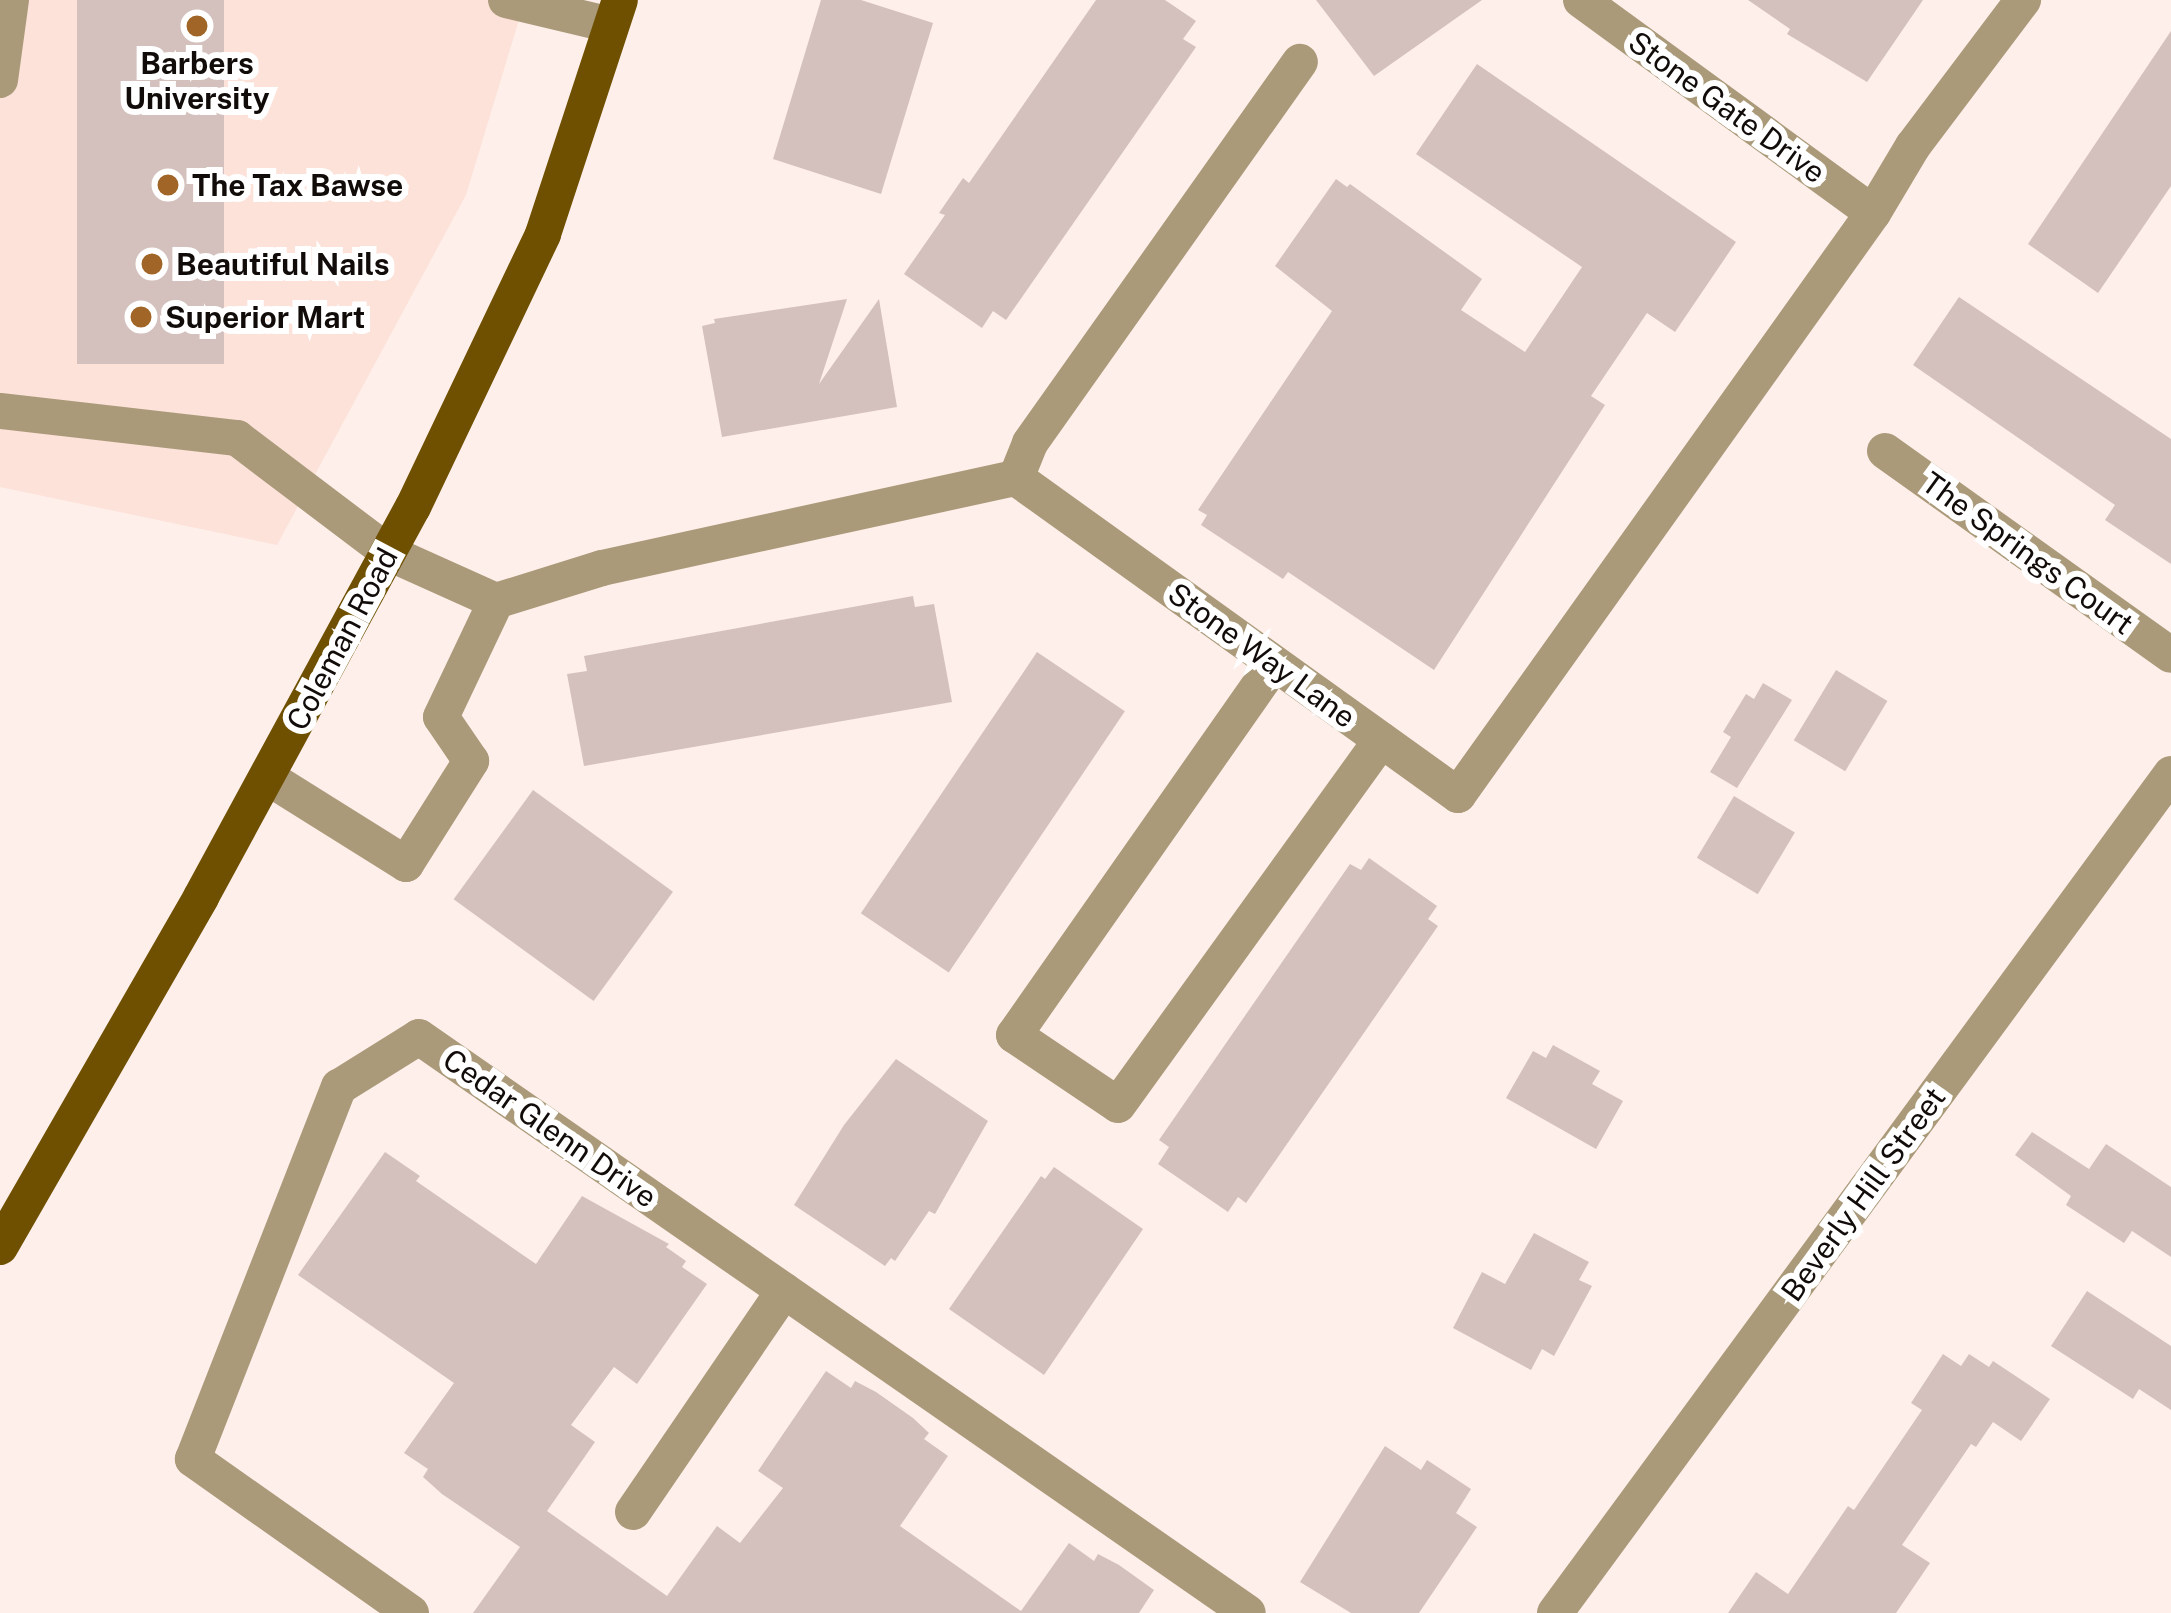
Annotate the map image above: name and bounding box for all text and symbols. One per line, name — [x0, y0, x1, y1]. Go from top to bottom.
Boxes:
marker: Barbers University — [184, 13, 210, 39]
street label: Stone Gate Drive — [1622, 23, 1832, 191]
place label: Barbers University — [124, 45, 270, 116]
place label: The Tax Bawse — [192, 167, 403, 203]
marker: The Tax Bawse — [155, 172, 181, 198]
place label: Beautiful Nails — [176, 246, 390, 282]
marker: Beautiful Nails — [139, 251, 165, 277]
place label: Superior Mart — [165, 299, 365, 335]
marker: Superior Mart — [128, 304, 154, 330]
street label: The Springs Court — [1915, 464, 2141, 642]
street label: Coleman Road — [279, 542, 405, 736]
street label: Stone Way Lane — [1161, 575, 1363, 735]
street label: Cedar Glenn Drive — [436, 1041, 664, 1215]
street label: Beverly Hill Street — [1773, 1080, 1953, 1308]

